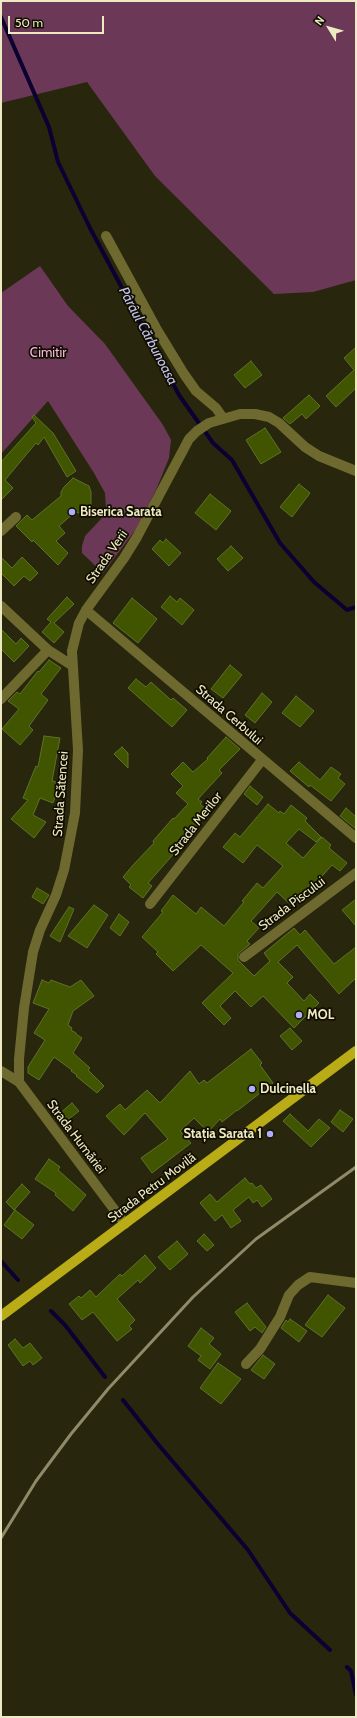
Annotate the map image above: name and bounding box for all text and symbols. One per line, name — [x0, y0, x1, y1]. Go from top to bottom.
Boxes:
scale bar — [10, 8, 106, 34]
north arrow — [309, 8, 349, 48]
text: N — [311, 13, 327, 28]
text: 50 m — [15, 15, 43, 30]
water label: Pârâul Cărbunoasa — [115, 284, 181, 388]
park label: Cimitir — [30, 345, 66, 361]
place label: Biserica Sarata — [80, 504, 162, 520]
marker: Biserica Sarata — [67, 507, 77, 517]
street label: Strada Verii — [83, 527, 131, 587]
street label: Strada Cerbului — [192, 682, 266, 748]
street label: Strada Sătencei — [50, 751, 72, 837]
street label: Strada Merilor — [166, 789, 226, 859]
street label: Strada Piscului — [256, 874, 328, 934]
place label: MOL — [307, 1007, 334, 1023]
marker: MOL — [294, 1010, 304, 1020]
place label: Dulcinella — [260, 1081, 316, 1097]
marker: Dulcinella — [247, 1084, 257, 1094]
street label: Strada Humăriei — [43, 1097, 109, 1177]
place label: Stația Sarata 1 — [183, 1126, 262, 1142]
marker: Stația Sarata 1 — [265, 1129, 275, 1139]
street label: Strada Petru Movilă — [105, 1150, 199, 1226]

